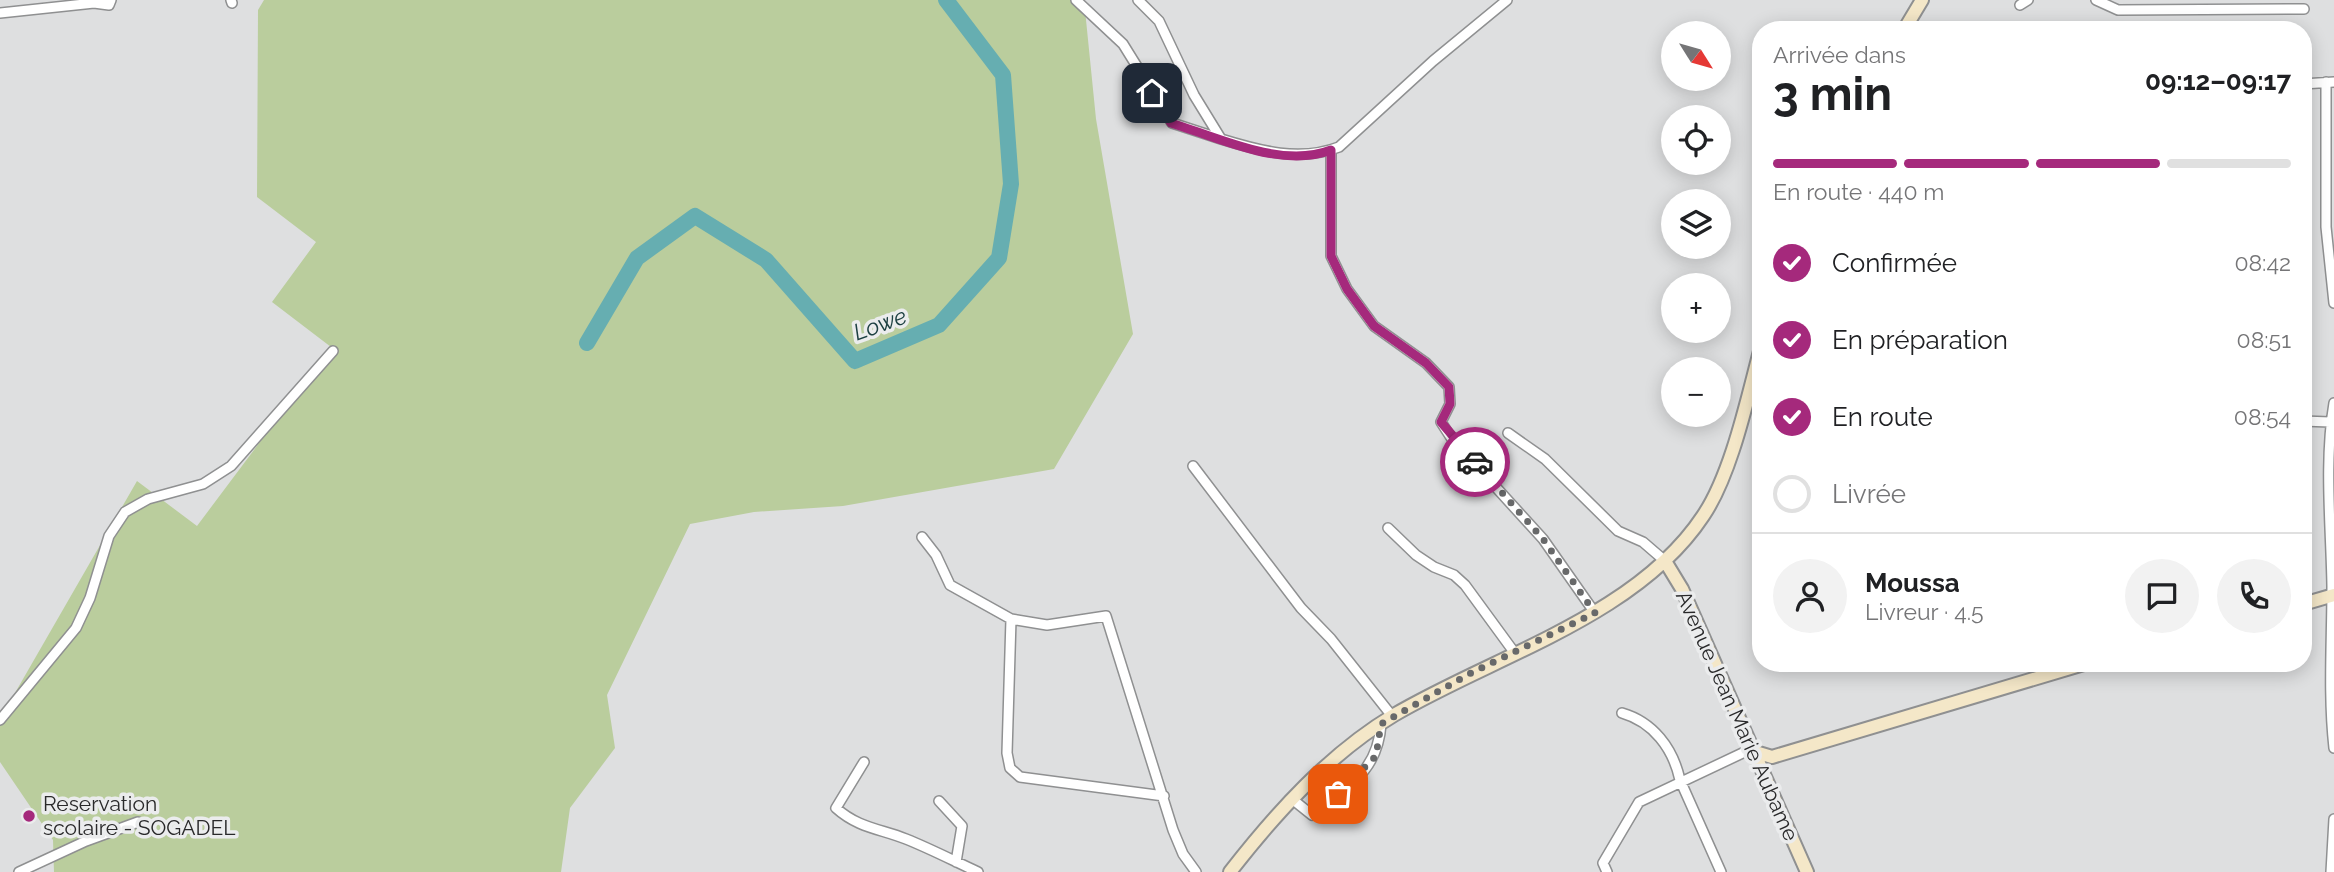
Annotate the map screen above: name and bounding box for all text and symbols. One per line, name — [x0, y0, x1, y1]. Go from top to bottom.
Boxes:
north arrow — [1661, 21, 1731, 91]
map controls — [1661, 21, 1731, 427]
text: Arrivée dans — [1773, 41, 1906, 68]
pin — [1122, 63, 1182, 123]
text: 09:12–09:17 — [2145, 66, 2291, 96]
text: 3 min — [1773, 67, 1892, 121]
icon: home — [1133, 74, 1171, 112]
button: locate — [1661, 105, 1731, 175]
text: En route · 440 m — [1773, 178, 1944, 205]
button: layers — [1661, 189, 1731, 259]
icon: check — [1773, 244, 1811, 282]
text: Confirmée — [1832, 248, 1957, 278]
text: 08:42 — [2234, 249, 2291, 276]
button: + — [1661, 273, 1731, 343]
water label: Lowe — [850, 302, 910, 346]
icon: check — [1773, 321, 1811, 359]
text: En préparation — [1832, 325, 2008, 355]
text: 08:51 — [2237, 326, 2291, 353]
button: − — [1661, 357, 1731, 427]
icon: check — [1773, 398, 1811, 436]
text: En route — [1832, 402, 1933, 432]
text: 08:54 — [2234, 403, 2291, 430]
courier — [1440, 427, 1510, 497]
icon: car — [1456, 443, 1494, 481]
text: Livrée — [1832, 479, 1906, 509]
button: person — [1773, 559, 1847, 633]
button: chat — [2125, 559, 2199, 633]
button: phone — [2217, 559, 2291, 633]
text: Moussa — [1865, 568, 1960, 598]
street label: Avenue Jean Marie Aubame — [1671, 587, 1804, 845]
text: Livreur · 4.5 — [1865, 598, 1984, 625]
pin — [1308, 764, 1368, 824]
icon: bag — [1319, 775, 1357, 813]
place label: Reservation scolaire - SOGADEL — [43, 791, 236, 840]
marker: Reservation scolaire - SOGADEL — [21, 808, 37, 824]

